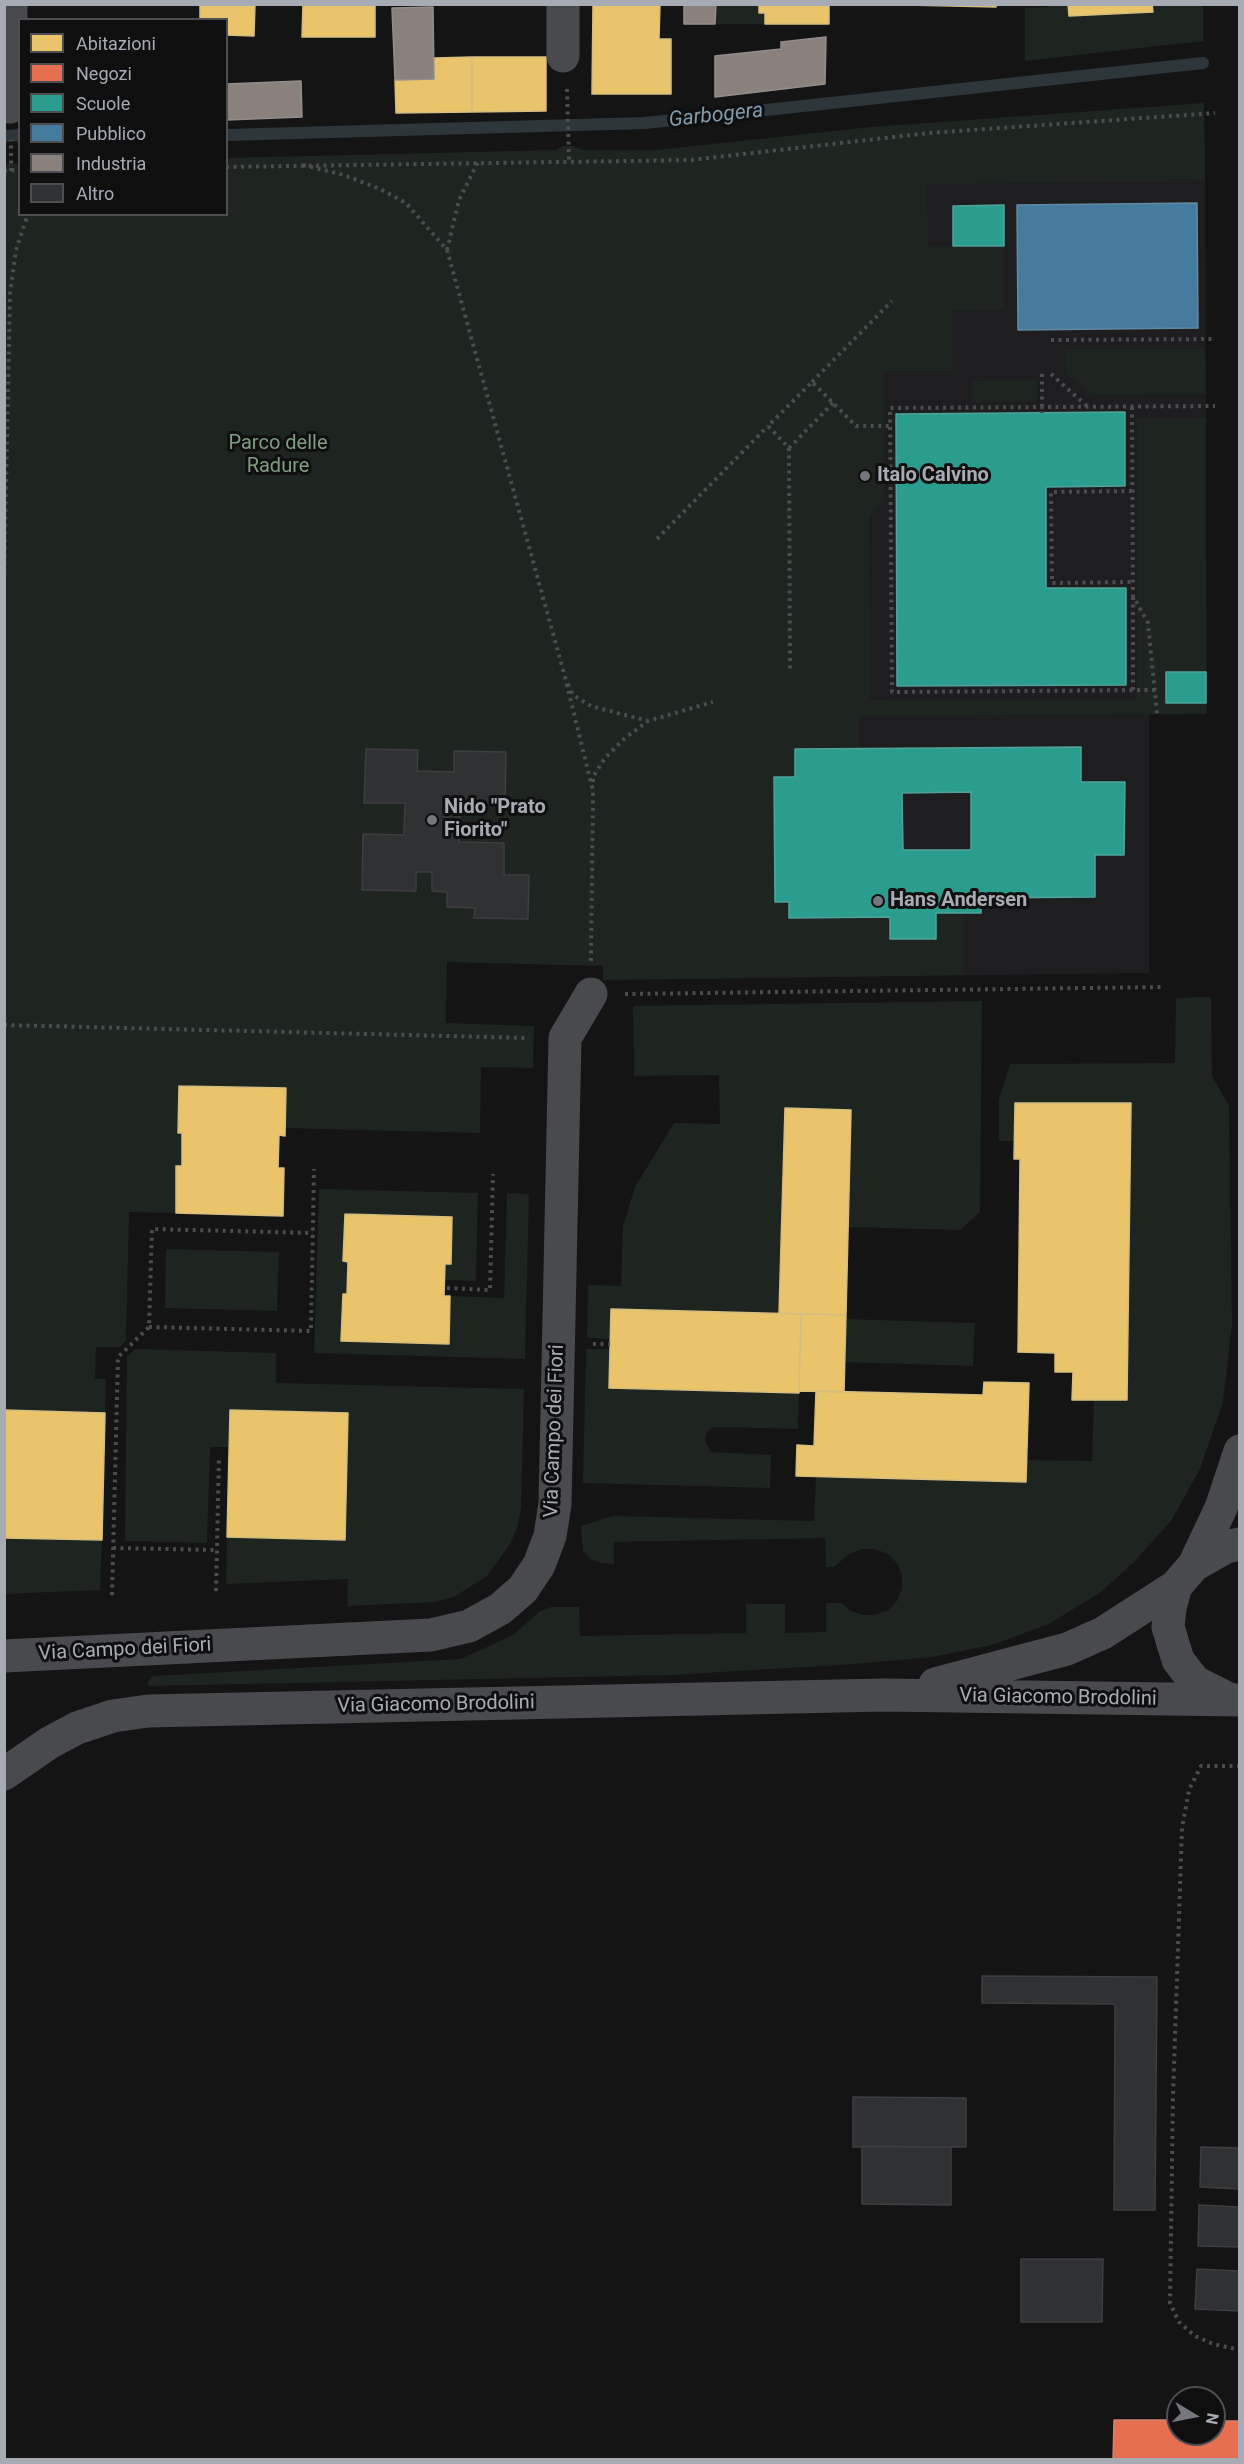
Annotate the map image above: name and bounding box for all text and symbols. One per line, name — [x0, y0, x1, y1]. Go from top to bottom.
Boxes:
legend — [18, 18, 228, 216]
text: Abitazioni — [76, 33, 156, 54]
text: Negozi — [76, 63, 132, 84]
text: Scuole — [76, 93, 130, 114]
water label: Garbogera — [668, 99, 764, 133]
text: Pubblico — [76, 123, 146, 144]
text: Industria — [76, 153, 146, 174]
text: Altro — [76, 183, 114, 204]
park label: Parco delle Radure — [228, 432, 328, 479]
place label: Italo Calvino — [877, 464, 989, 488]
marker: Italo Calvino — [858, 469, 872, 483]
place label: Nido "Prato Fiorito" — [444, 796, 546, 843]
marker: Nido "Prato Fiorito" — [425, 813, 439, 827]
place label: Hans Andersen — [890, 889, 1027, 913]
marker: Hans Andersen — [871, 894, 885, 908]
street label: Via Campo dei Fiori — [540, 1344, 570, 1518]
street label: Via Campo dei Fiori — [38, 1633, 212, 1667]
street label: Via Giacomo Brodolini — [959, 1684, 1157, 1712]
street label: Via Giacomo Brodolini — [337, 1691, 535, 1719]
north arrow — [1166, 2386, 1226, 2446]
text: N — [1202, 2412, 1223, 2426]

